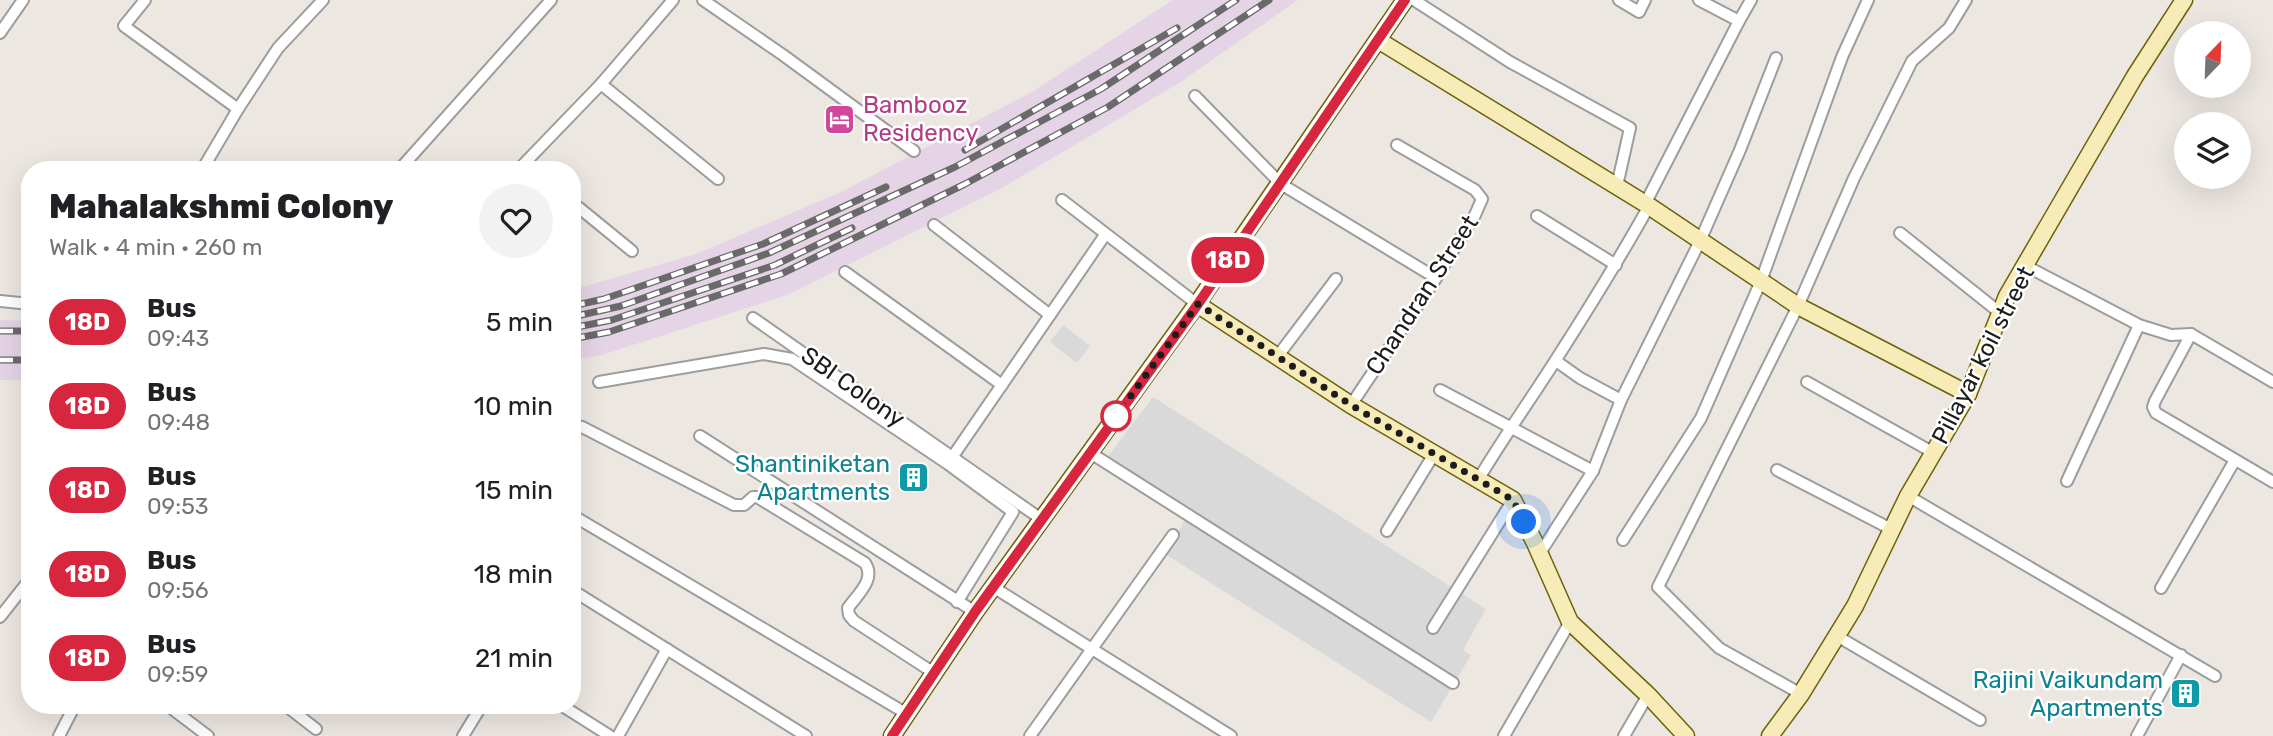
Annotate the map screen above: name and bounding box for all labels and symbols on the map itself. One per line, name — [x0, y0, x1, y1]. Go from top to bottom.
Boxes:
north arrow — [2174, 21, 2250, 98]
place label: Bambooz Residency — [863, 91, 978, 147]
hotel icon: Bambooz Residency — [823, 102, 857, 136]
street label: Chandran Street — [1360, 210, 1484, 380]
line badge: 18D — [1188, 237, 1268, 283]
street label: Pillayar koil street — [1926, 261, 2040, 449]
street label: SBI Colony — [796, 341, 910, 433]
unlabelled marker — [1101, 401, 1131, 431]
place label: Shantiniketan Apartments — [735, 450, 890, 506]
building icon: Shantiniketan Apartments — [896, 461, 930, 495]
your location — [1506, 504, 1541, 539]
place label: Rajini Vaikundam Apartments — [1973, 666, 2163, 722]
building icon: Rajini Vaikundam Apartments — [2169, 677, 2203, 711]

